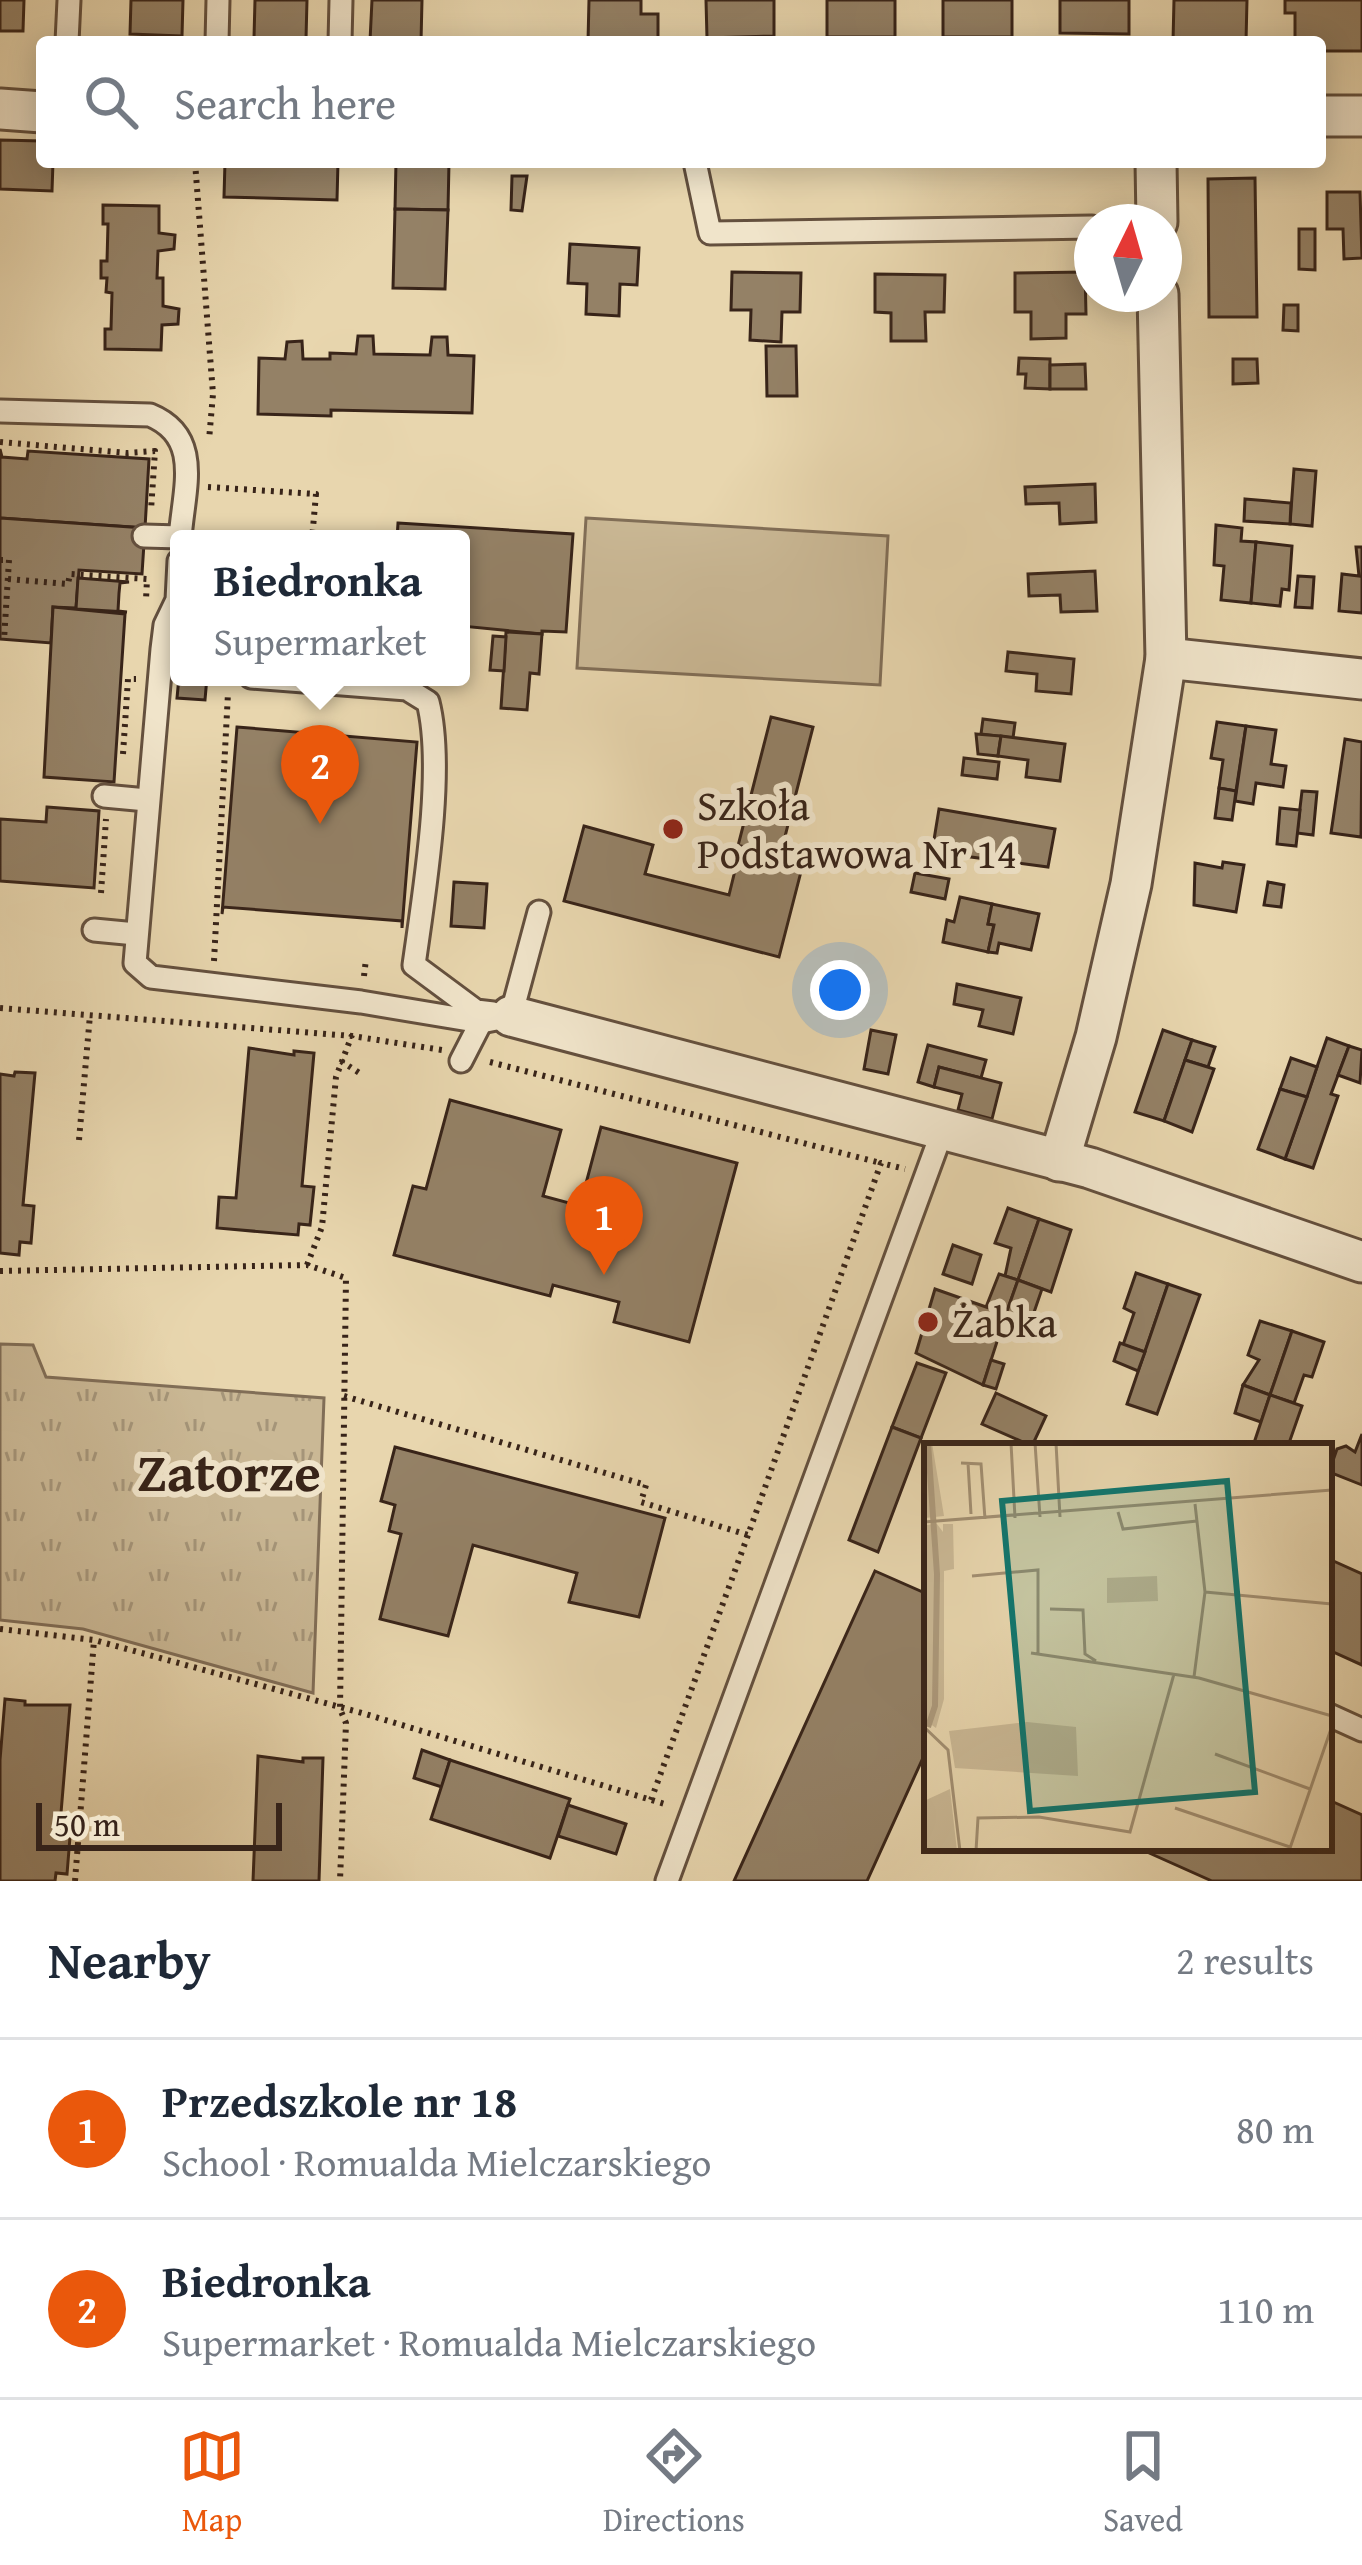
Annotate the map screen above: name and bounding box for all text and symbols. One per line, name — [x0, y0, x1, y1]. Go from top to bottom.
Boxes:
search box — [36, 36, 1326, 168]
icon: search — [78, 69, 144, 135]
text: Search here — [174, 70, 396, 135]
north arrow — [1074, 204, 1182, 312]
popup — [170, 530, 470, 686]
text: Biedronka — [213, 547, 422, 612]
text: Supermarket — [213, 612, 427, 669]
pin: 2 — [281, 725, 359, 824]
place label: Szkoła Podstawowa Nr 14 — [697, 774, 1017, 883]
marker: Szkoła Podstawowa Nr 14 — [660, 816, 686, 842]
your location — [810, 960, 870, 1020]
pin: 1 — [565, 1176, 643, 1275]
place label: Żabka — [952, 1291, 1057, 1352]
marker: Żabka — [915, 1309, 941, 1335]
district label: Zatorze — [137, 1432, 321, 1511]
inset map — [924, 1443, 1332, 1851]
scale bar — [36, 1797, 282, 1850]
text: 50 m — [54, 1800, 120, 1848]
text: Nearby — [48, 1922, 211, 1997]
text: 2 results — [1176, 1931, 1314, 1988]
text: Przedszkole nr 18 — [162, 2068, 517, 2133]
text: 1 — [77, 2100, 97, 2157]
text: 80 m — [1236, 2100, 1314, 2157]
text: School · Romualda Mielczarskiego — [162, 2133, 711, 2190]
text: Biedronka — [162, 2248, 371, 2313]
text: 2 — [77, 2280, 97, 2337]
text: 110 m — [1217, 2280, 1314, 2337]
text: Supermarket · Romualda Mielczarskiego — [162, 2313, 816, 2370]
tab: Map — [179, 2423, 245, 2543]
tab: Directions — [603, 2423, 745, 2543]
tab: Saved — [1103, 2423, 1183, 2543]

